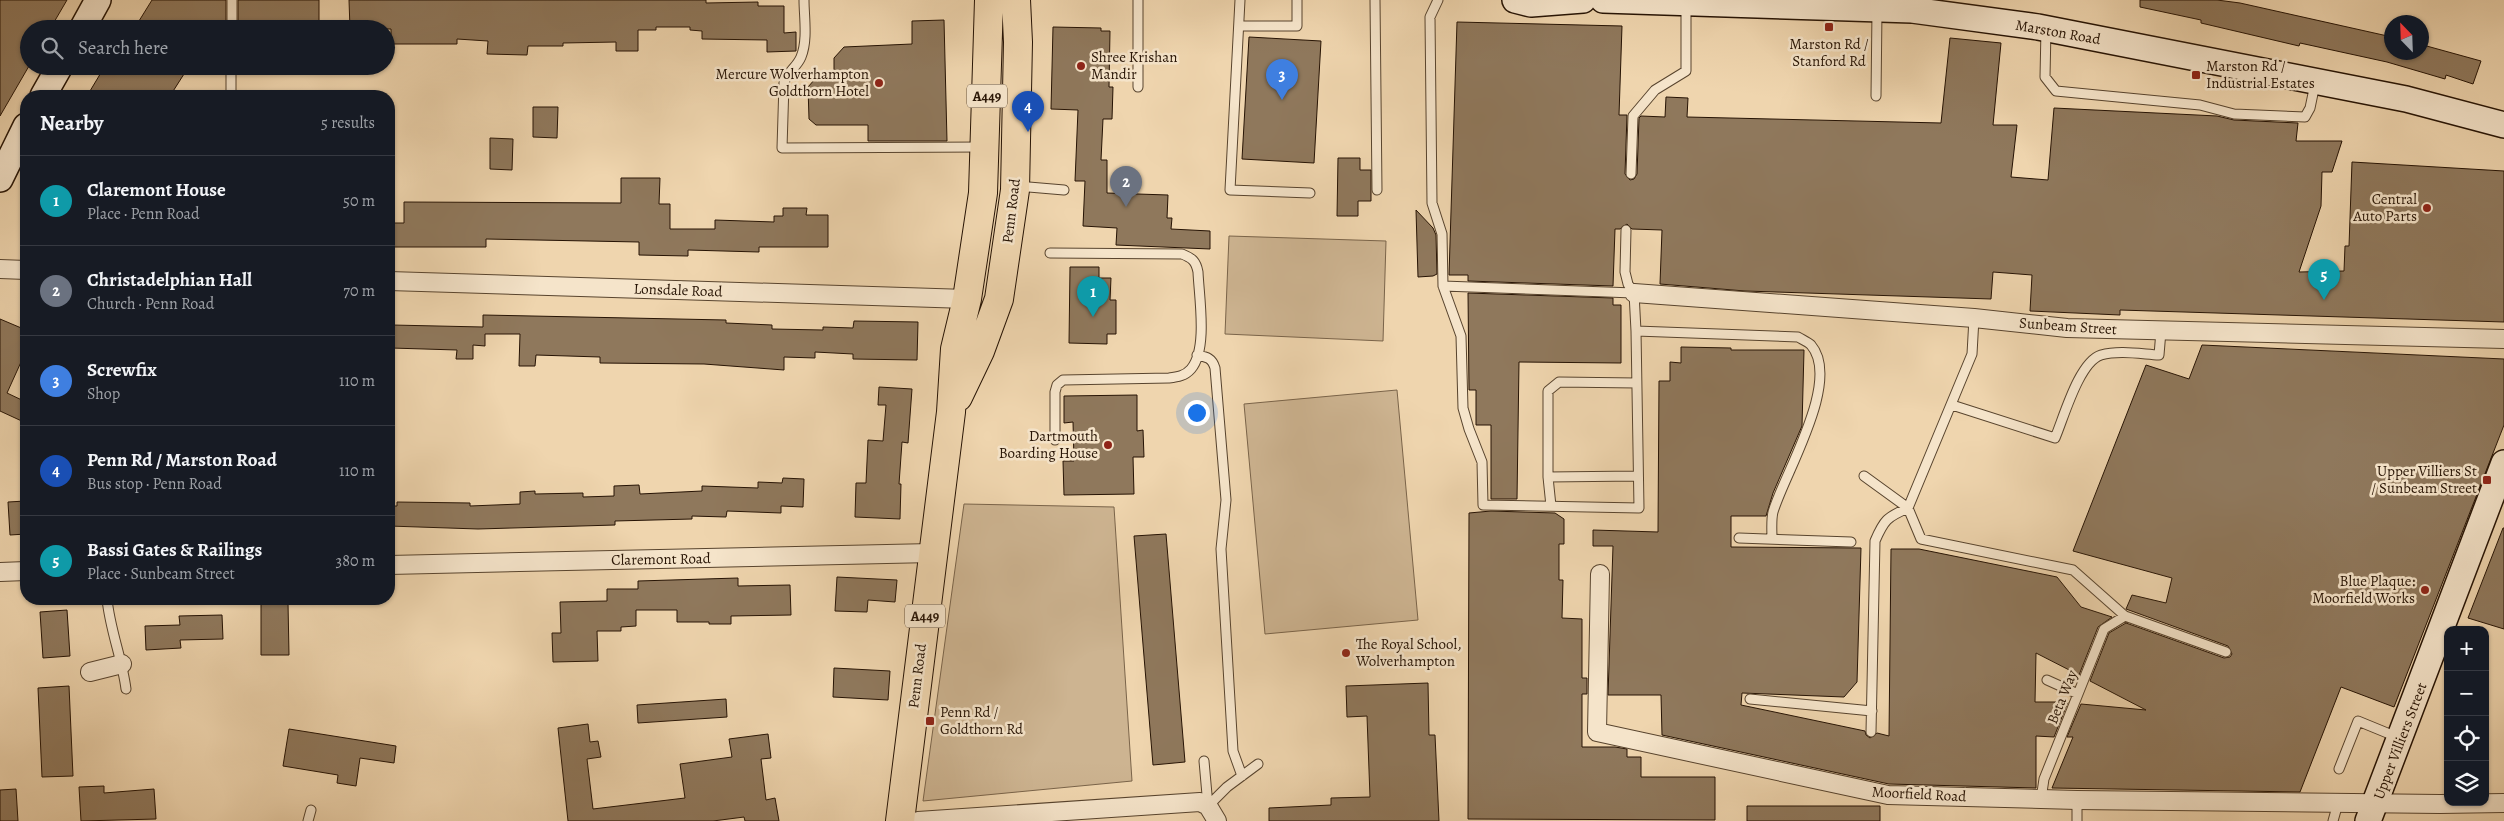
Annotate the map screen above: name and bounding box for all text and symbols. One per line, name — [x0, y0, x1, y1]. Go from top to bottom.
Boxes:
street label: Marston Road — [2014, 15, 2103, 49]
north arrow — [2384, 15, 2429, 60]
search box — [20, 20, 395, 75]
marker: Marston Rd / Stanford Rd — [1823, 21, 1835, 33]
icon: search — [38, 34, 66, 62]
place label: Marston Rd / Stanford Rd — [1789, 34, 1869, 71]
text: Search here — [78, 35, 168, 61]
place label: Shree Krishan Mandir — [1091, 47, 1177, 84]
place label: Marston Rd / Industrial Estates — [2206, 56, 2315, 93]
pin: 3 — [1266, 59, 1298, 100]
marker: Shree Krishan Mandir — [1075, 60, 1087, 72]
place label: Mercure Wolverhampton Goldthorn Hotel — [716, 64, 869, 101]
marker: Marston Rd / Industrial Estates — [2190, 69, 2202, 81]
marker: Mercure Wolverhampton Goldthorn Hotel — [873, 77, 885, 89]
road number: A449 — [967, 84, 1007, 108]
pin: 4 — [1012, 91, 1044, 132]
text: Nearby — [40, 109, 103, 137]
text: 5 results — [321, 112, 375, 134]
pin: 2 — [1110, 166, 1142, 207]
text: Claremont House — [87, 177, 226, 203]
street label: Penn Road — [997, 177, 1025, 244]
place label: Central Auto Parts — [2352, 189, 2417, 226]
text: 1 — [53, 190, 59, 212]
text: 50 m — [343, 190, 375, 212]
marker: Central Auto Parts — [2421, 202, 2433, 214]
text: Place · Penn Road — [87, 203, 200, 225]
pin: 5 — [2308, 259, 2340, 300]
text: Christadelphian Hall — [87, 267, 252, 293]
pin: 1 — [1077, 276, 1109, 317]
street label: Lonsdale Road — [633, 278, 724, 302]
text: 2 — [52, 280, 60, 302]
text: 70 m — [343, 280, 375, 302]
text: Church · Penn Road — [87, 293, 214, 315]
street label: Sunbeam Street — [2018, 313, 2118, 339]
text: Screwfix — [87, 357, 157, 383]
text: 3 — [53, 370, 59, 392]
text: 110 m — [339, 370, 375, 392]
text: Shop — [87, 383, 120, 405]
your location — [1184, 400, 1210, 426]
place label: Dartmouth Boarding House — [999, 426, 1098, 463]
marker: Dartmouth Boarding House — [1102, 439, 1114, 451]
text: Penn Rd / Marston Road — [87, 447, 277, 473]
text: 4 — [52, 460, 60, 482]
text: 110 m — [339, 460, 375, 482]
place label: Upper Villiers St / Sunbeam Street — [2371, 461, 2477, 498]
text: Bus stop · Penn Road — [87, 473, 222, 495]
marker: Upper Villiers St / Sunbeam Street — [2481, 474, 2493, 486]
text: Bassi Gates & Railings — [87, 537, 262, 563]
street label: Claremont Road — [611, 548, 712, 570]
text: 5 — [53, 550, 59, 572]
text: 380 m — [336, 550, 375, 572]
text: Place · Sunbeam Street — [87, 563, 235, 585]
place label: Blue Plaque: Moorfield Works — [2312, 571, 2415, 608]
marker: Blue Plaque: Moorfield Works — [2419, 584, 2431, 596]
road number: A449 — [905, 604, 945, 628]
map controls — [2444, 626, 2489, 806]
button: + — [2444, 626, 2489, 671]
place label: The Royal School, Wolverhampton — [1355, 634, 1462, 671]
street label: Penn Road — [903, 642, 931, 709]
marker: The Royal School, Wolverhampton — [1340, 647, 1352, 659]
street label: Beta Way — [2042, 667, 2082, 727]
button: − — [2444, 671, 2489, 716]
street label: Upper Villiers Street — [2368, 680, 2432, 802]
place label: Penn Rd / Goldthorn Rd — [940, 702, 1024, 739]
marker: Penn Rd / Goldthorn Rd — [924, 715, 936, 727]
button: locate — [2444, 716, 2489, 761]
button: layers — [2444, 761, 2489, 806]
street label: Moorfield Road — [1871, 782, 1968, 807]

